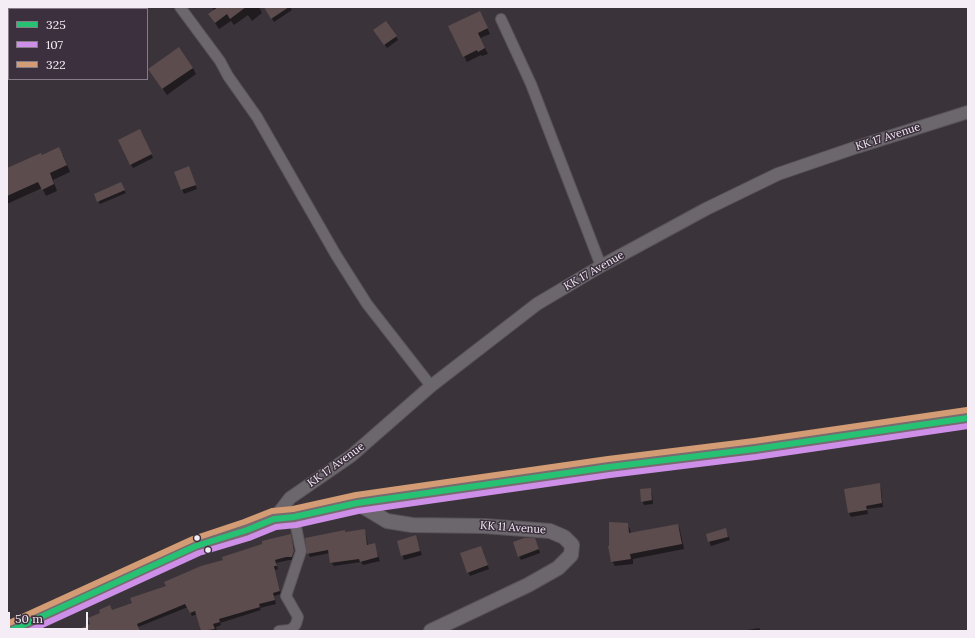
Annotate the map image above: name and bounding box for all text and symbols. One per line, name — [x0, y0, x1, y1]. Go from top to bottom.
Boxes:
legend — [8, 8, 148, 80]
text: 325 — [46, 17, 66, 32]
text: 107 — [46, 37, 63, 52]
text: 322 — [46, 57, 66, 72]
street label: KK 17 Avenue — [854, 120, 922, 154]
street label: KK 17 Avenue — [562, 248, 626, 294]
street label: KK 17 Avenue — [305, 440, 367, 490]
street label: KK 11 Avenue — [480, 519, 546, 537]
unlabelled marker — [192, 533, 202, 543]
unlabelled marker — [203, 545, 213, 555]
scale bar — [10, 604, 90, 630]
text: 50 m — [15, 611, 43, 626]

